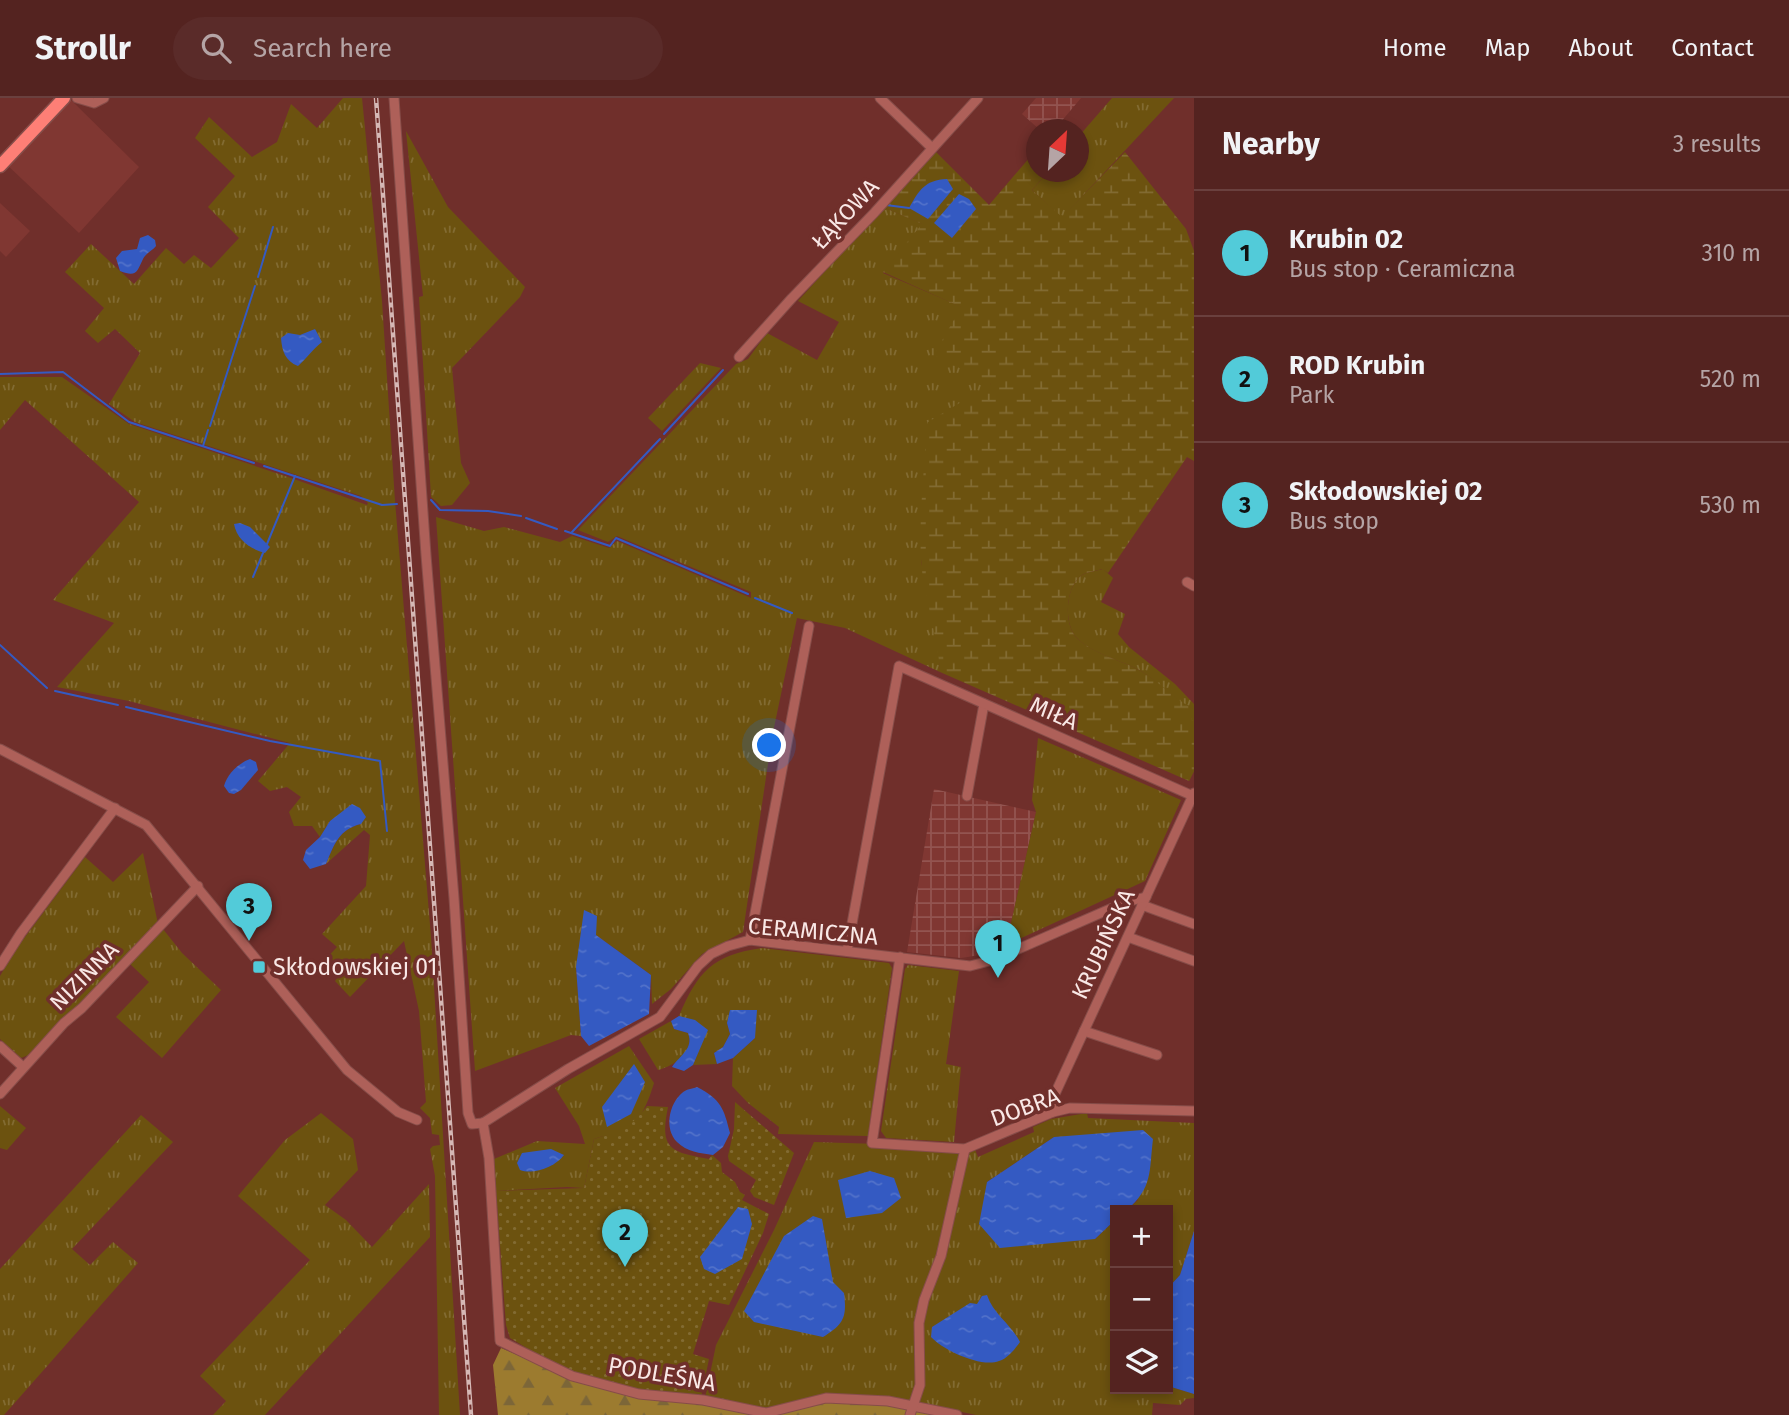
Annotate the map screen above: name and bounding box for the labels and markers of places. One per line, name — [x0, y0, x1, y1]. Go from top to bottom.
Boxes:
pin: 3 — [226, 883, 272, 941]
pin: 1 — [975, 920, 1021, 978]
place label: Skłodowskiej 01 — [273, 953, 437, 981]
marker: Skłodowskiej 01 — [251, 959, 267, 975]
pin: 2 — [602, 1209, 648, 1267]

